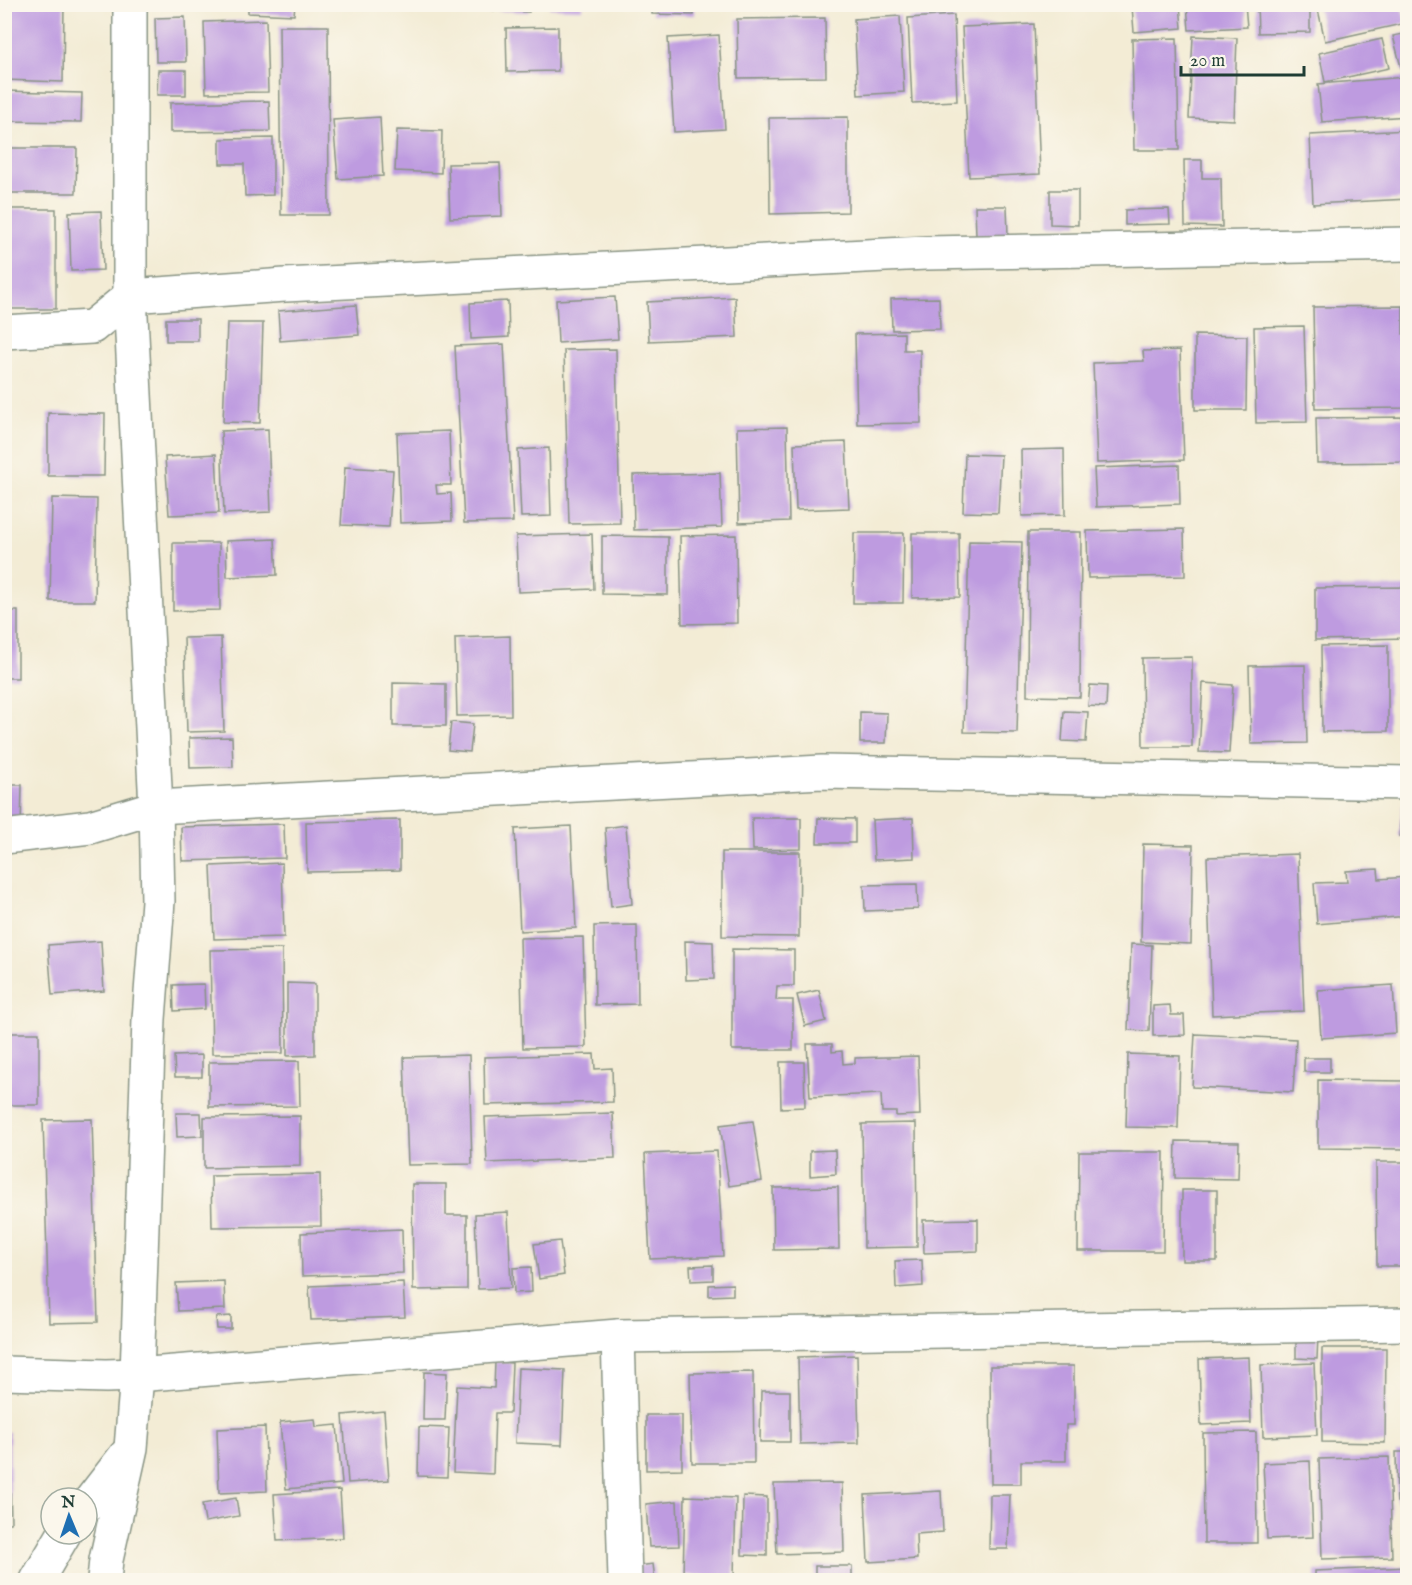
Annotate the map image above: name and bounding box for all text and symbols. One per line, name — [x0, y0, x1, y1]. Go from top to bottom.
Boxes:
scale bar — [1181, 39, 1304, 77]
text: 20 m — [1190, 50, 1225, 73]
north arrow — [39, 1486, 99, 1546]
text: N — [60, 1493, 76, 1513]

